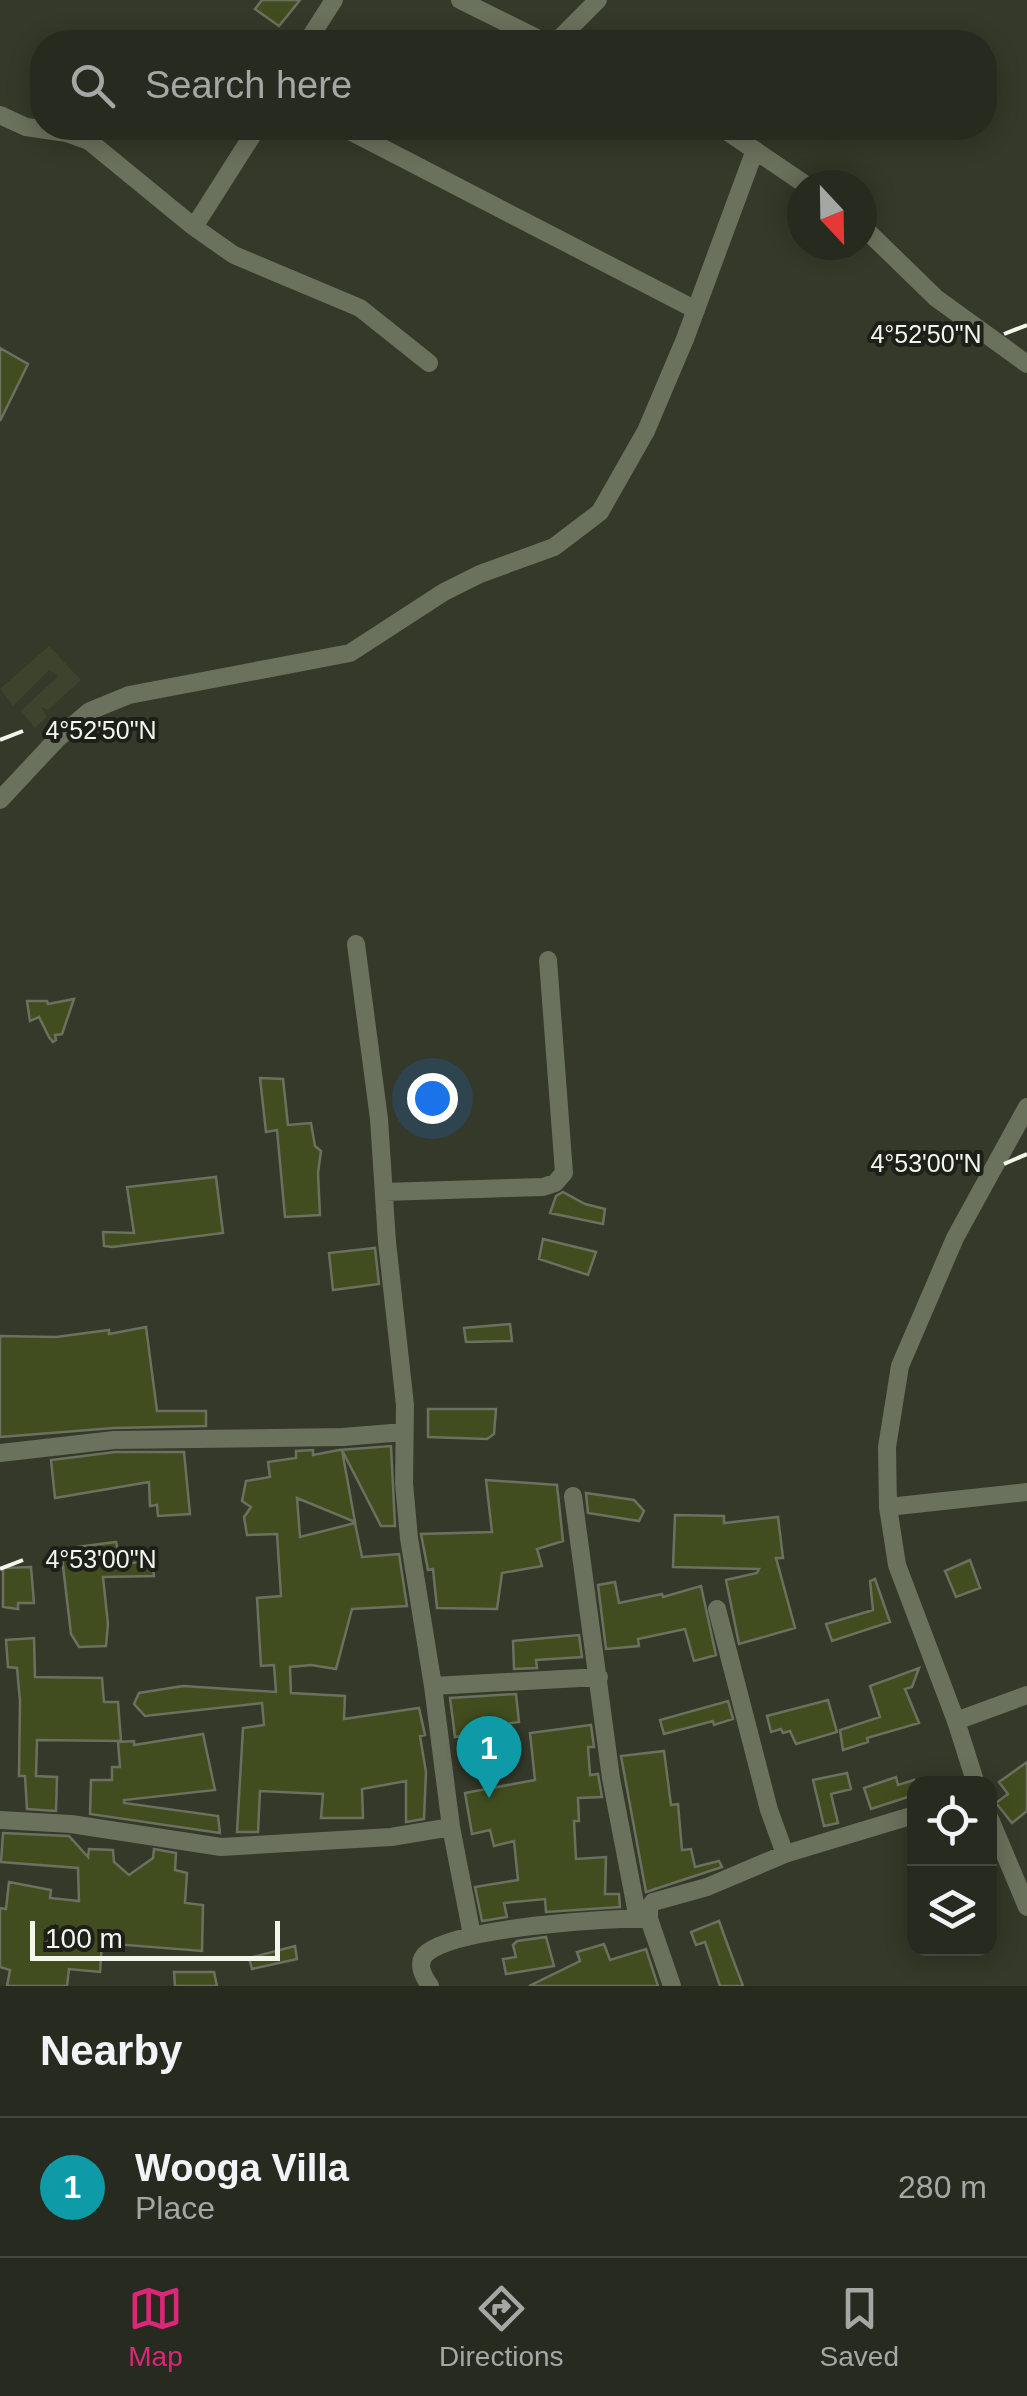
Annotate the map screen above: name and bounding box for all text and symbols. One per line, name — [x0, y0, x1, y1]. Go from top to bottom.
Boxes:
search box — [30, 30, 997, 140]
icon: search — [65, 58, 120, 113]
text: Search here — [145, 64, 352, 106]
north arrow — [787, 170, 877, 260]
text: 4°52'50"N — [870, 320, 982, 348]
text: 4°52'50"N — [45, 716, 157, 744]
your location — [407, 1073, 458, 1124]
text: 4°53'00"N — [870, 1149, 982, 1177]
text: 4°53'00"N — [45, 1545, 157, 1573]
pin: 1 — [456, 1716, 522, 1798]
map controls — [907, 1776, 997, 1956]
button: locate — [907, 1776, 997, 1866]
button: layers — [907, 1866, 997, 1956]
scale bar — [30, 1916, 280, 1960]
text: 100 m — [45, 1923, 123, 1954]
text: Nearby — [40, 2027, 182, 2074]
text: Wooga Villa — [135, 2147, 349, 2189]
text: 1 — [64, 2169, 81, 2205]
text: 280 m — [898, 2169, 987, 2205]
text: Place — [135, 2190, 215, 2226]
tab: Map — [128, 2281, 183, 2373]
tab: Directions — [439, 2281, 564, 2373]
tab: Saved — [820, 2281, 899, 2373]

